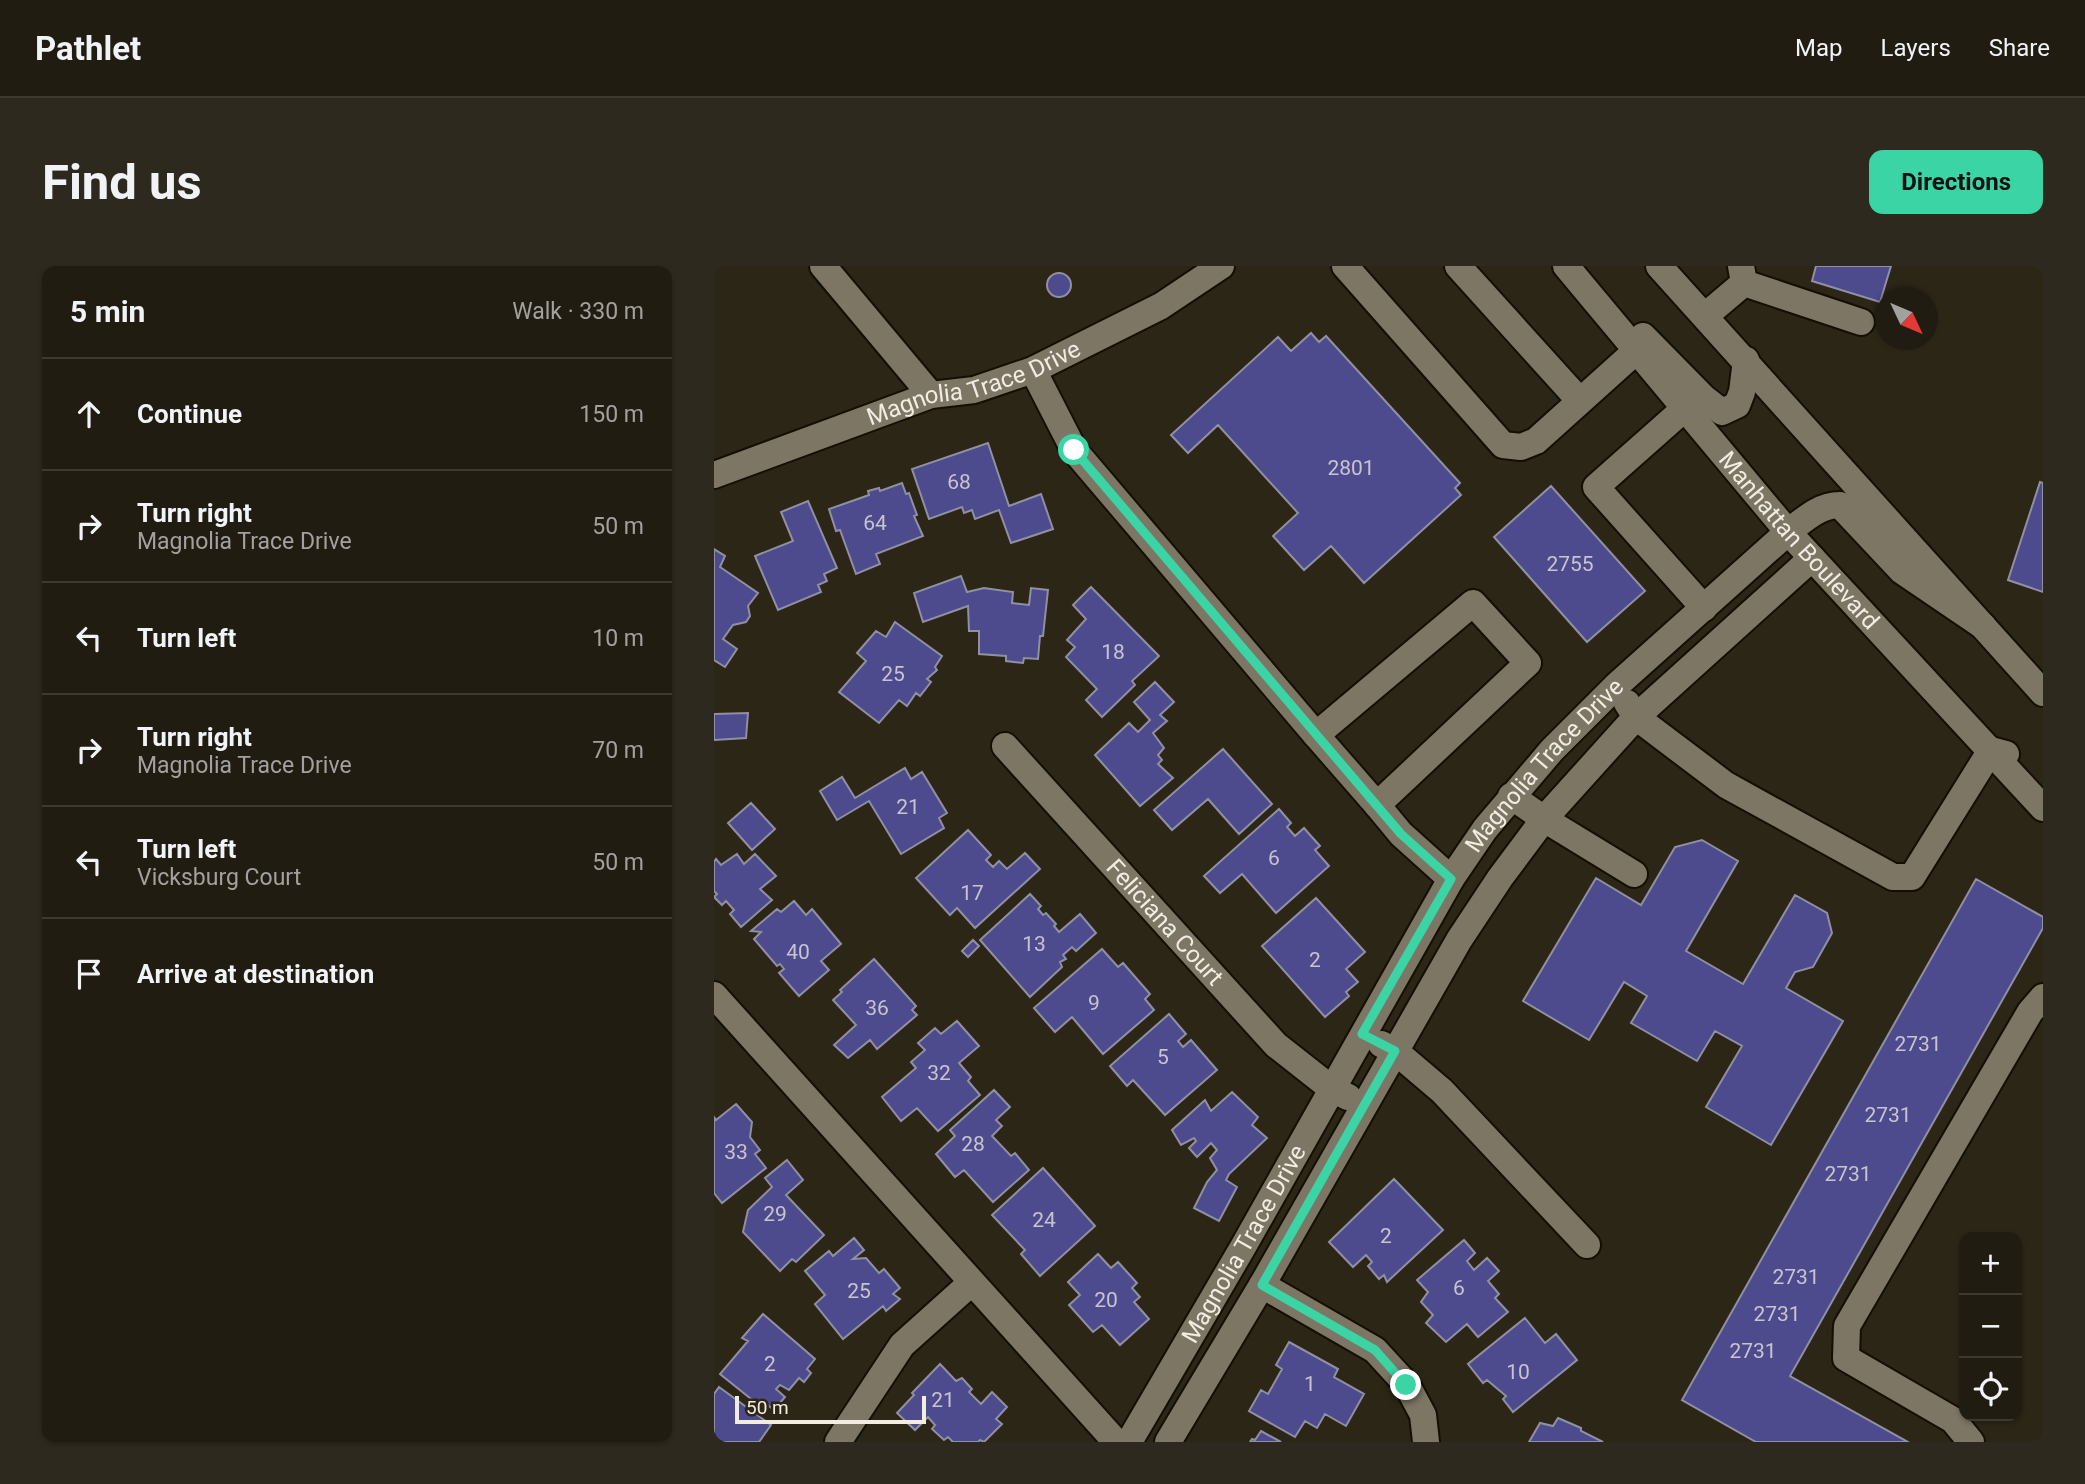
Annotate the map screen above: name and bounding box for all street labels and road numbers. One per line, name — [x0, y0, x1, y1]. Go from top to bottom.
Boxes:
street label: Magnolia Trace Drive — [863, 335, 1085, 431]
street label: Manhattan Boulevard — [1713, 446, 1885, 635]
street label: Magnolia Trace Drive — [1459, 673, 1629, 858]
street label: Feliciana Court — [1101, 854, 1229, 991]
street label: Magnolia Trace Drive — [1176, 1140, 1312, 1348]

